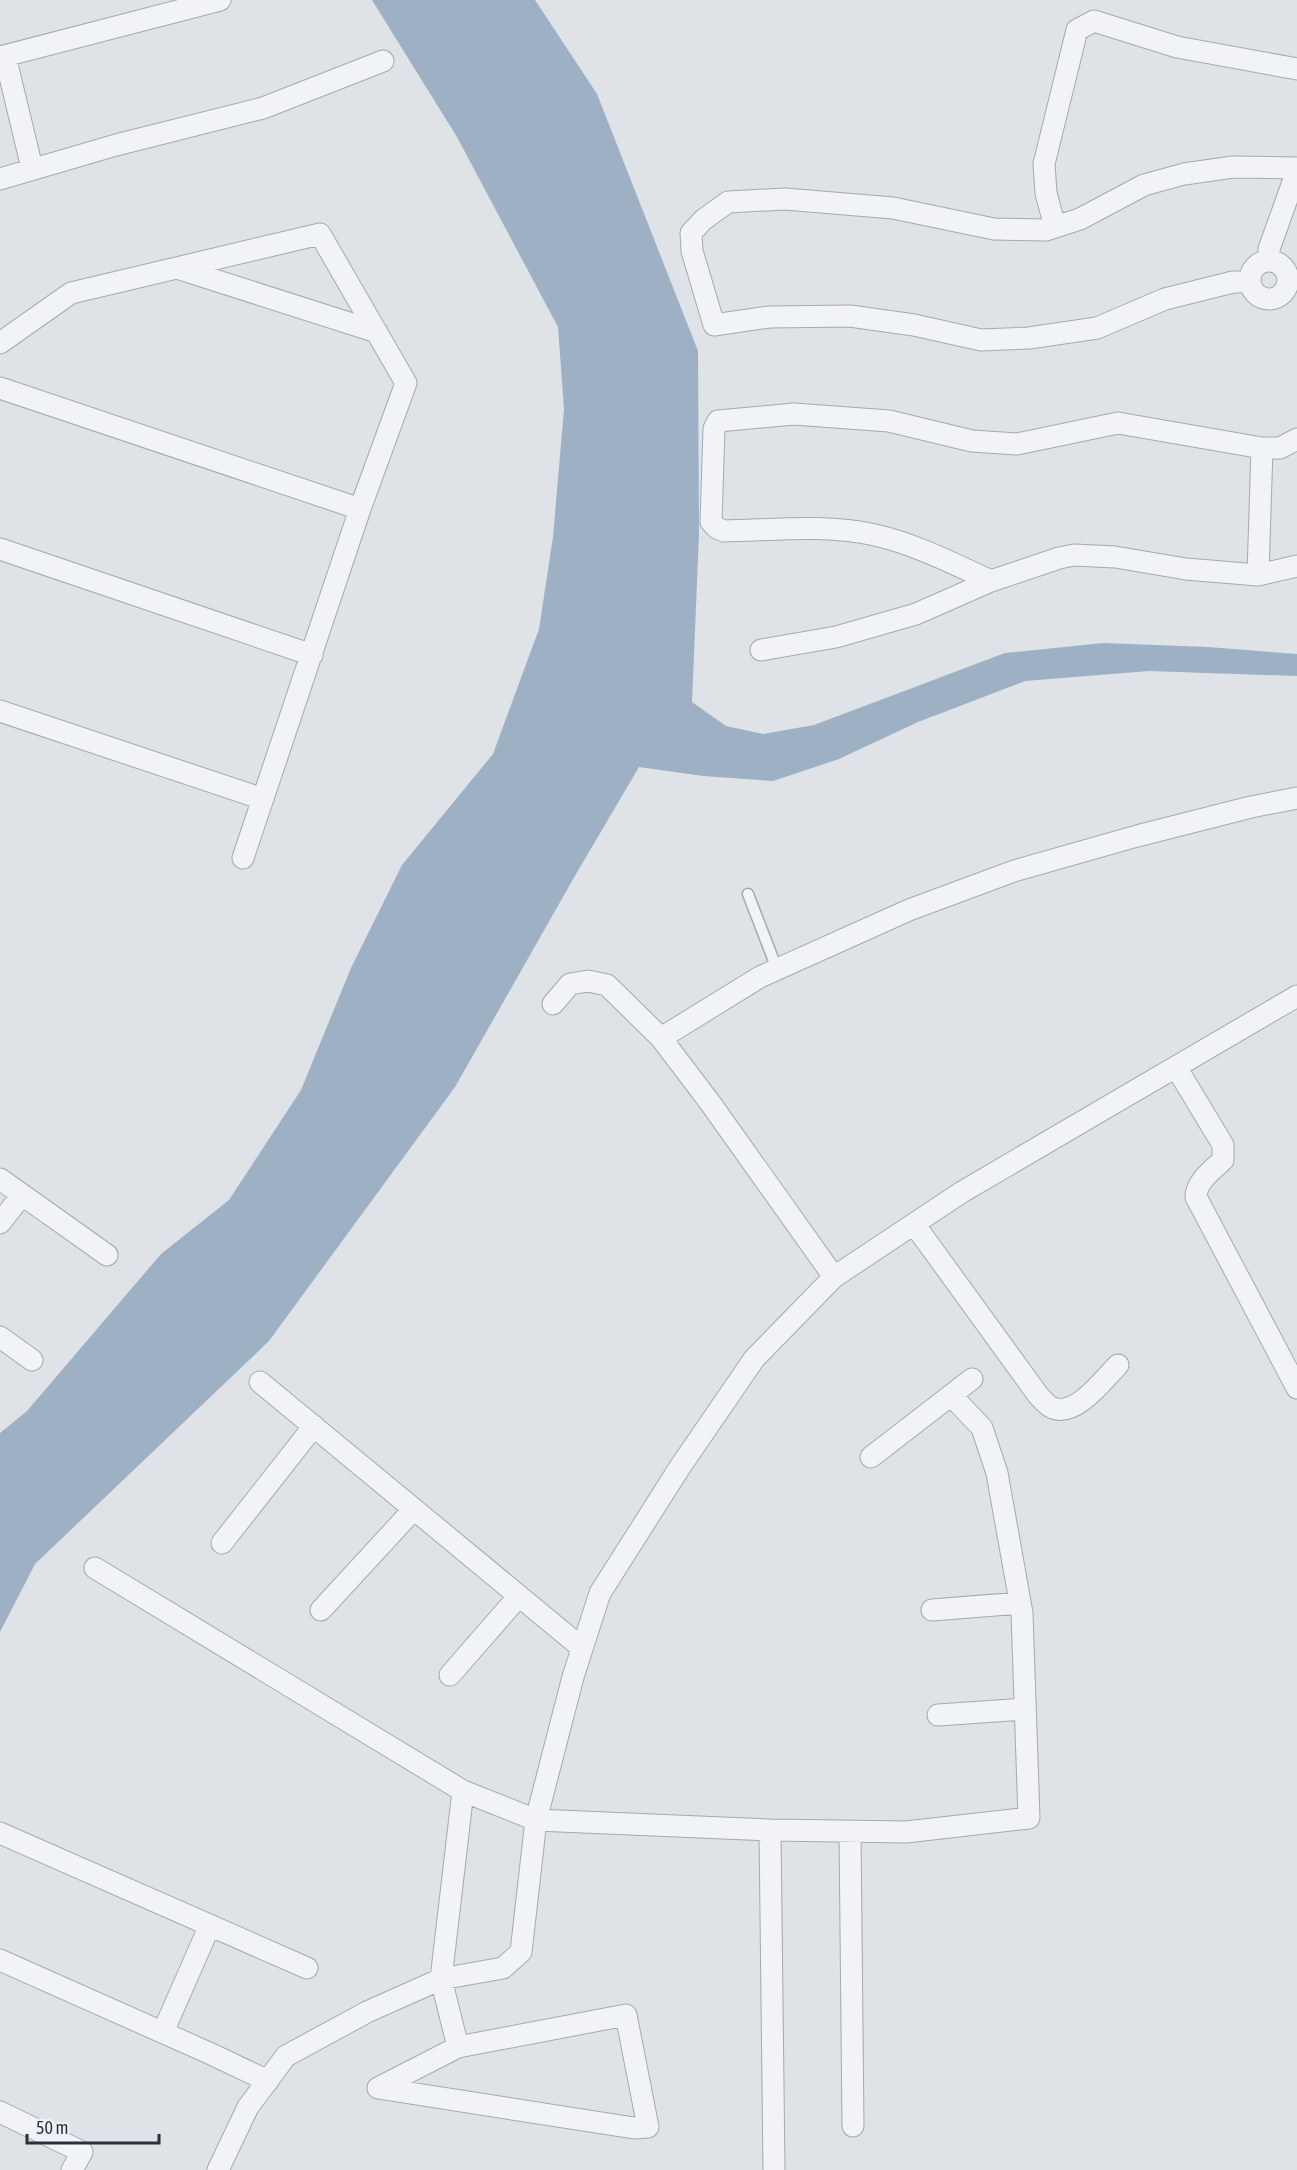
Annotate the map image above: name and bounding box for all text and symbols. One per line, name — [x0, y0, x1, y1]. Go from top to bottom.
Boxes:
scale bar — [27, 2107, 159, 2145]
text: 50 m — [36, 2117, 68, 2138]

